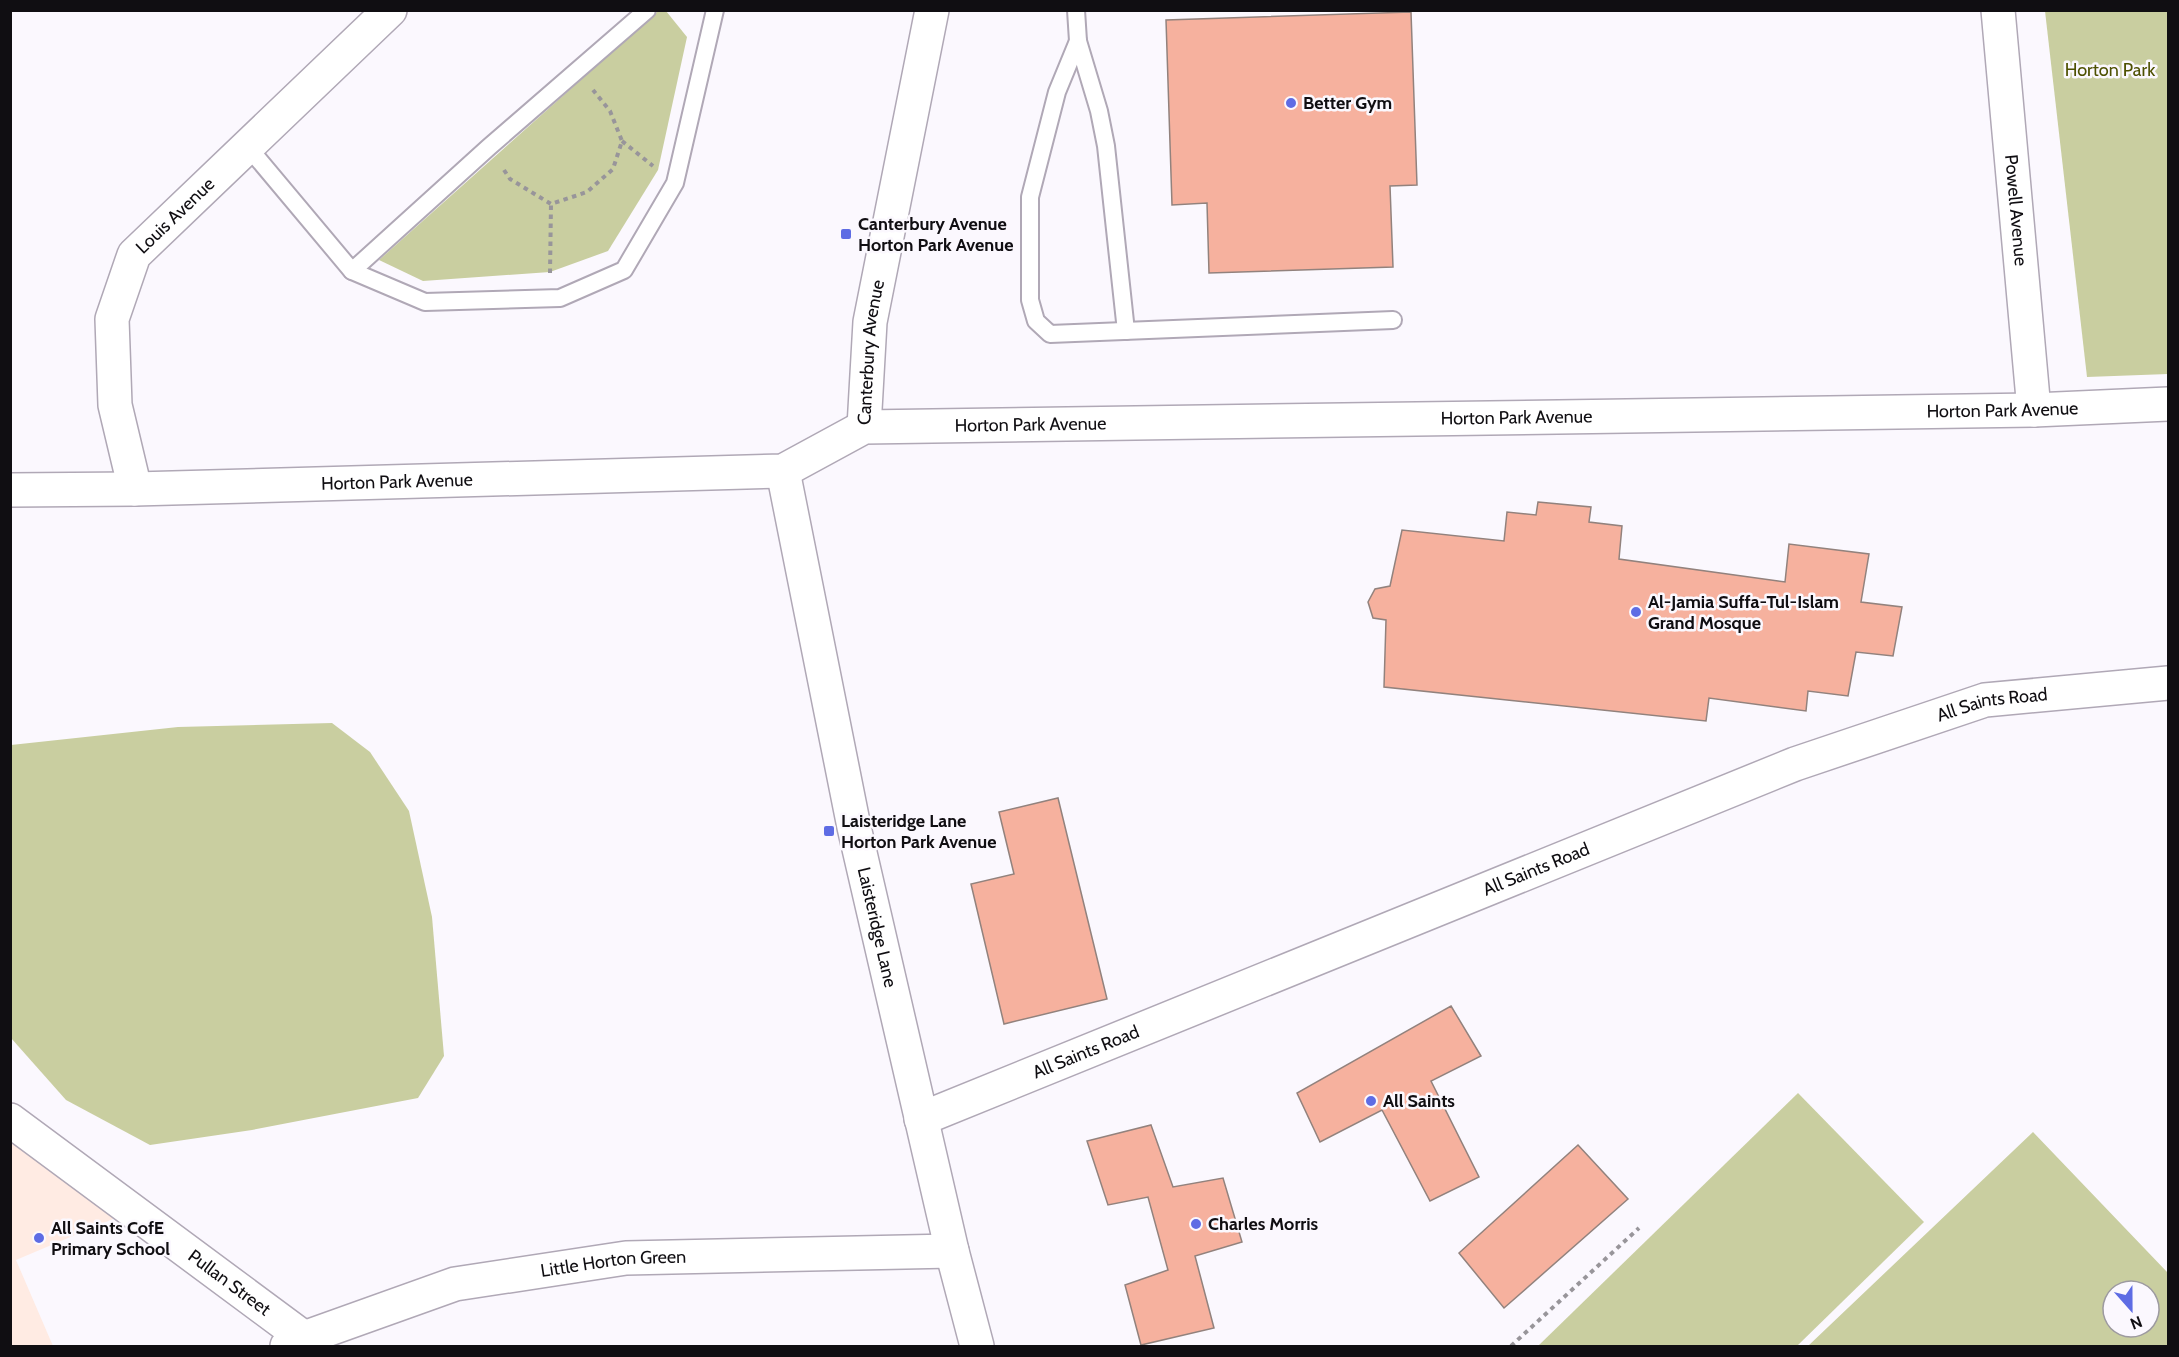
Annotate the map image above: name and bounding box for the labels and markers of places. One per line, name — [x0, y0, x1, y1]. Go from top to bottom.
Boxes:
place label: Better Gym — [1303, 92, 1392, 114]
marker: Better Gym — [1284, 96, 1298, 110]
place label: Canterbury Avenue Horton Park Avenue — [858, 213, 1013, 256]
marker: Canterbury Avenue Horton Park Avenue — [839, 227, 853, 241]
place label: Al-Jamia Suffa-Tul-Islam Grand Mosque — [1648, 591, 1839, 634]
marker: Al-Jamia Suffa-Tul-Islam Grand Mosque — [1629, 605, 1643, 619]
place label: Laisteridge Lane Horton Park Avenue — [841, 810, 996, 853]
marker: Laisteridge Lane Horton Park Avenue — [822, 824, 836, 838]
place label: All Saints — [1383, 1090, 1455, 1112]
marker: All Saints — [1364, 1094, 1378, 1108]
place label: Charles Morris — [1208, 1213, 1319, 1235]
place label: All Saints CofE Primary School — [51, 1217, 170, 1260]
marker: Charles Morris — [1189, 1217, 1203, 1231]
marker: All Saints CofE Primary School — [32, 1231, 46, 1245]

